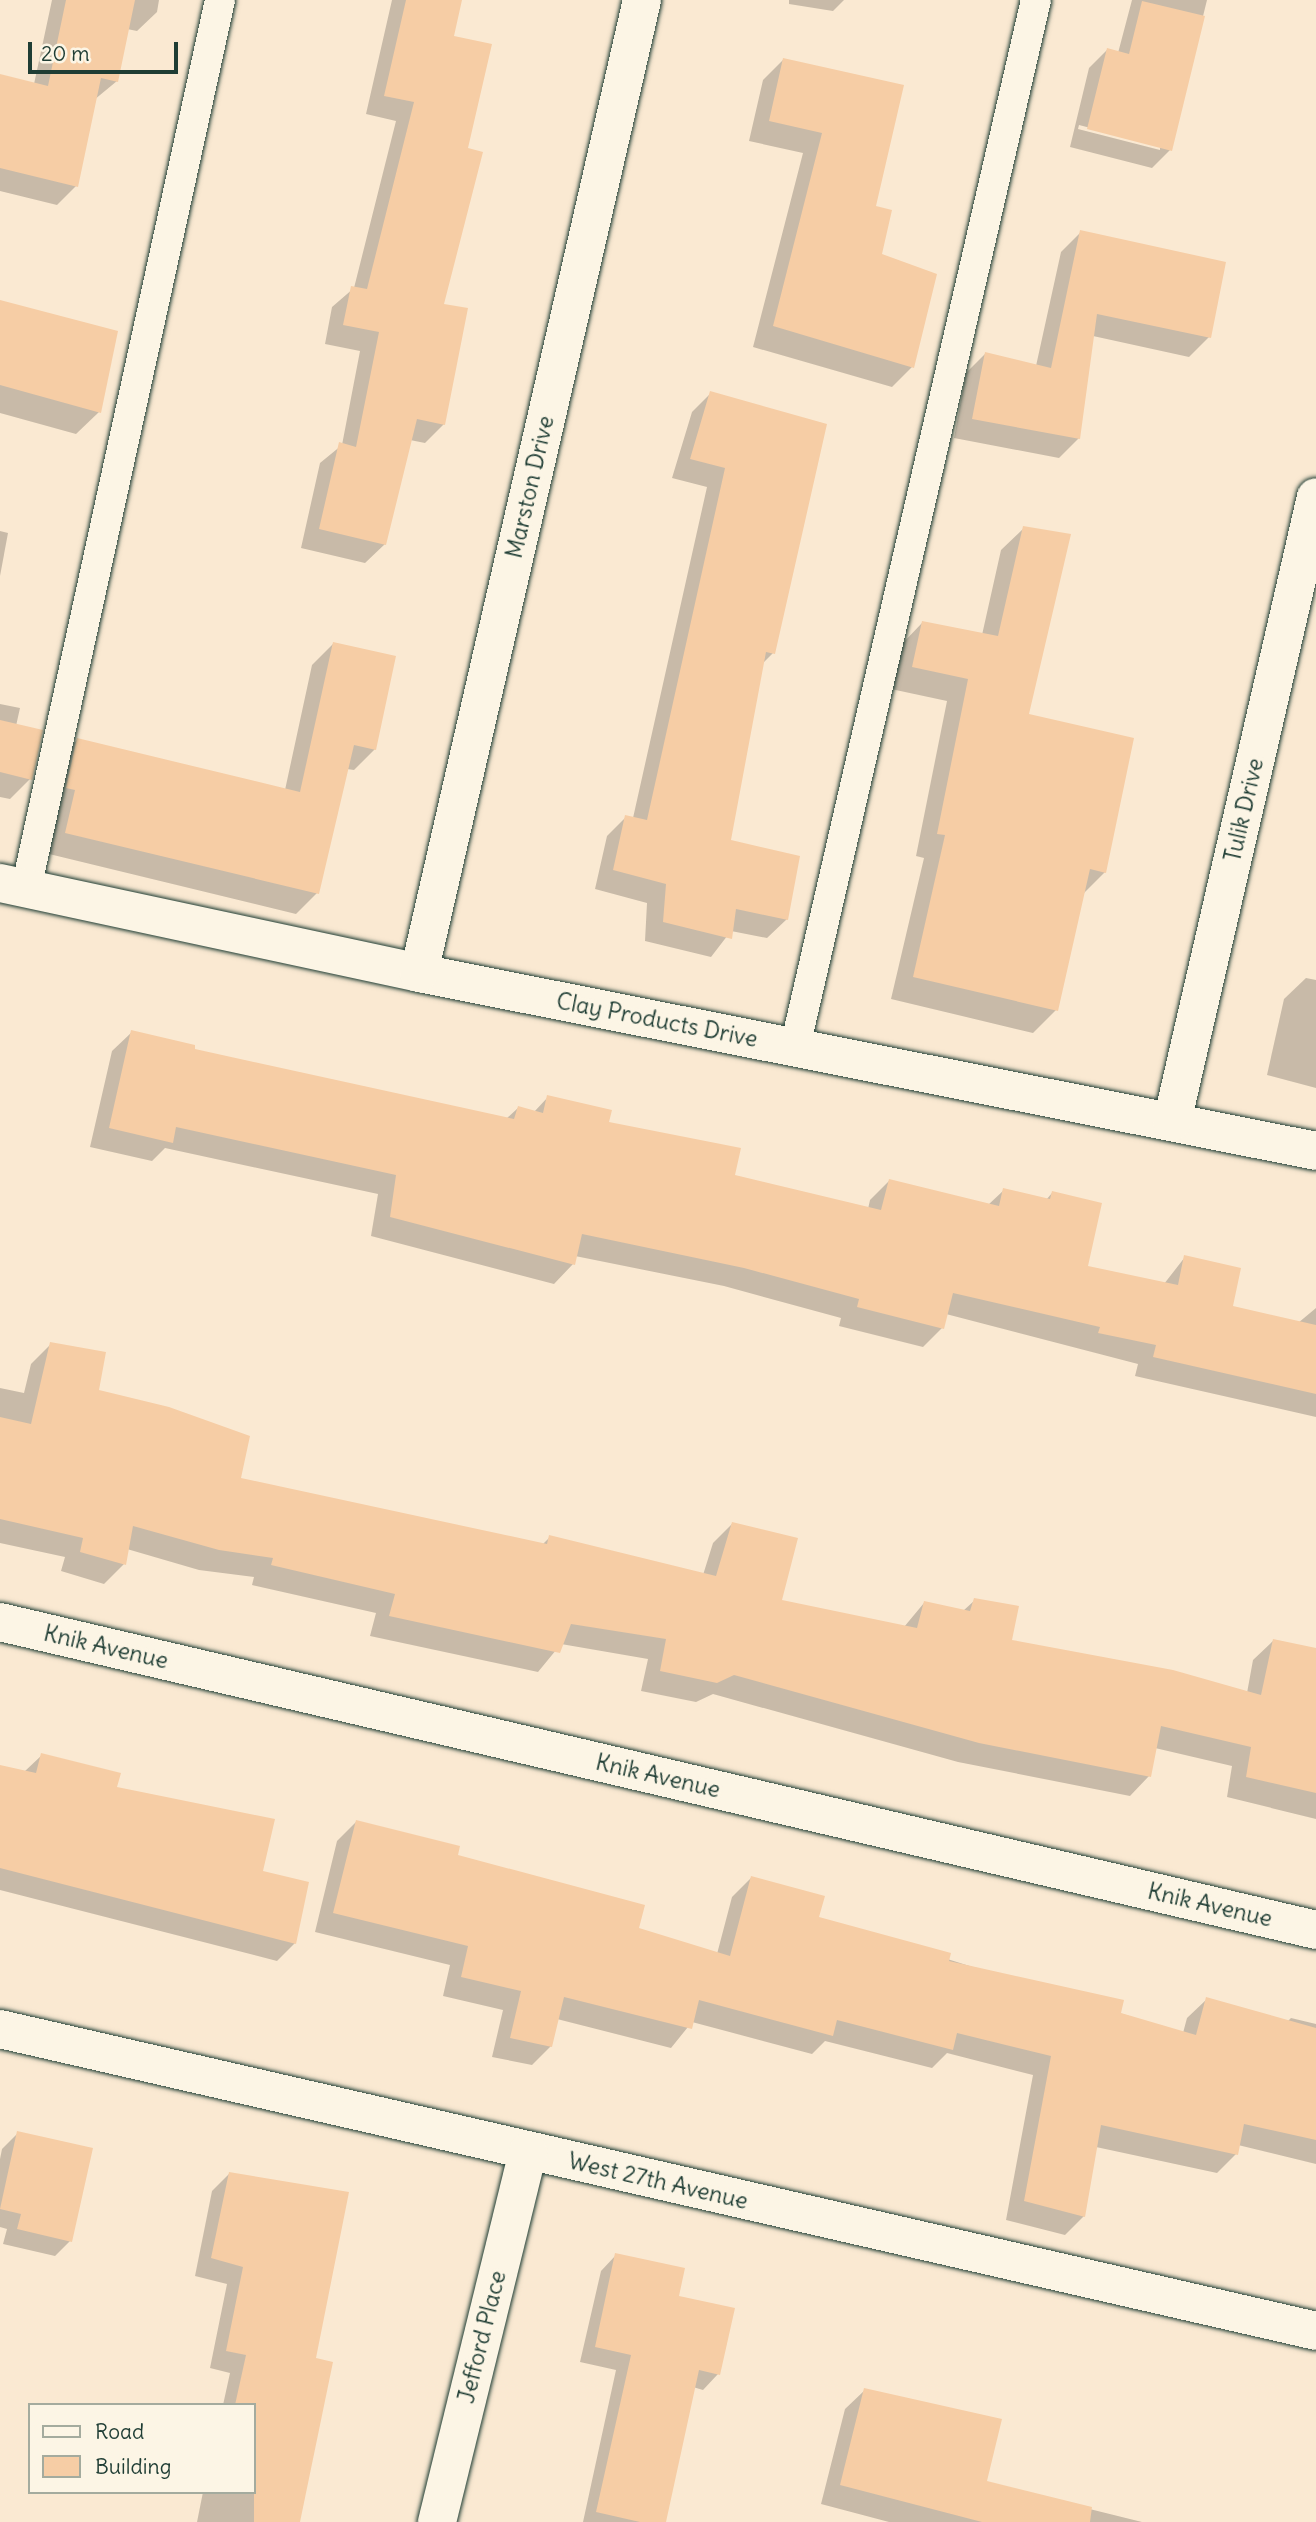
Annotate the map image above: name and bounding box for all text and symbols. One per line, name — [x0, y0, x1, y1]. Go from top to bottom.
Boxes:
scale bar — [32, 28, 182, 72]
text: 20 m — [41, 40, 90, 67]
street label: Marston Drive — [500, 413, 560, 561]
street label: Tulik Drive — [1219, 755, 1269, 865]
street label: Clay Products Drive — [554, 987, 760, 1053]
street label: Knik Avenue — [41, 1619, 171, 1675]
street label: Knik Avenue — [593, 1748, 723, 1804]
street label: Knik Avenue — [1145, 1877, 1275, 1933]
street label: West 27th Avenue — [565, 2147, 751, 2215]
street label: Jefford Place — [452, 2268, 512, 2406]
legend — [28, 2403, 256, 2494]
text: Road — [95, 2418, 144, 2445]
text: Building — [95, 2453, 171, 2480]

